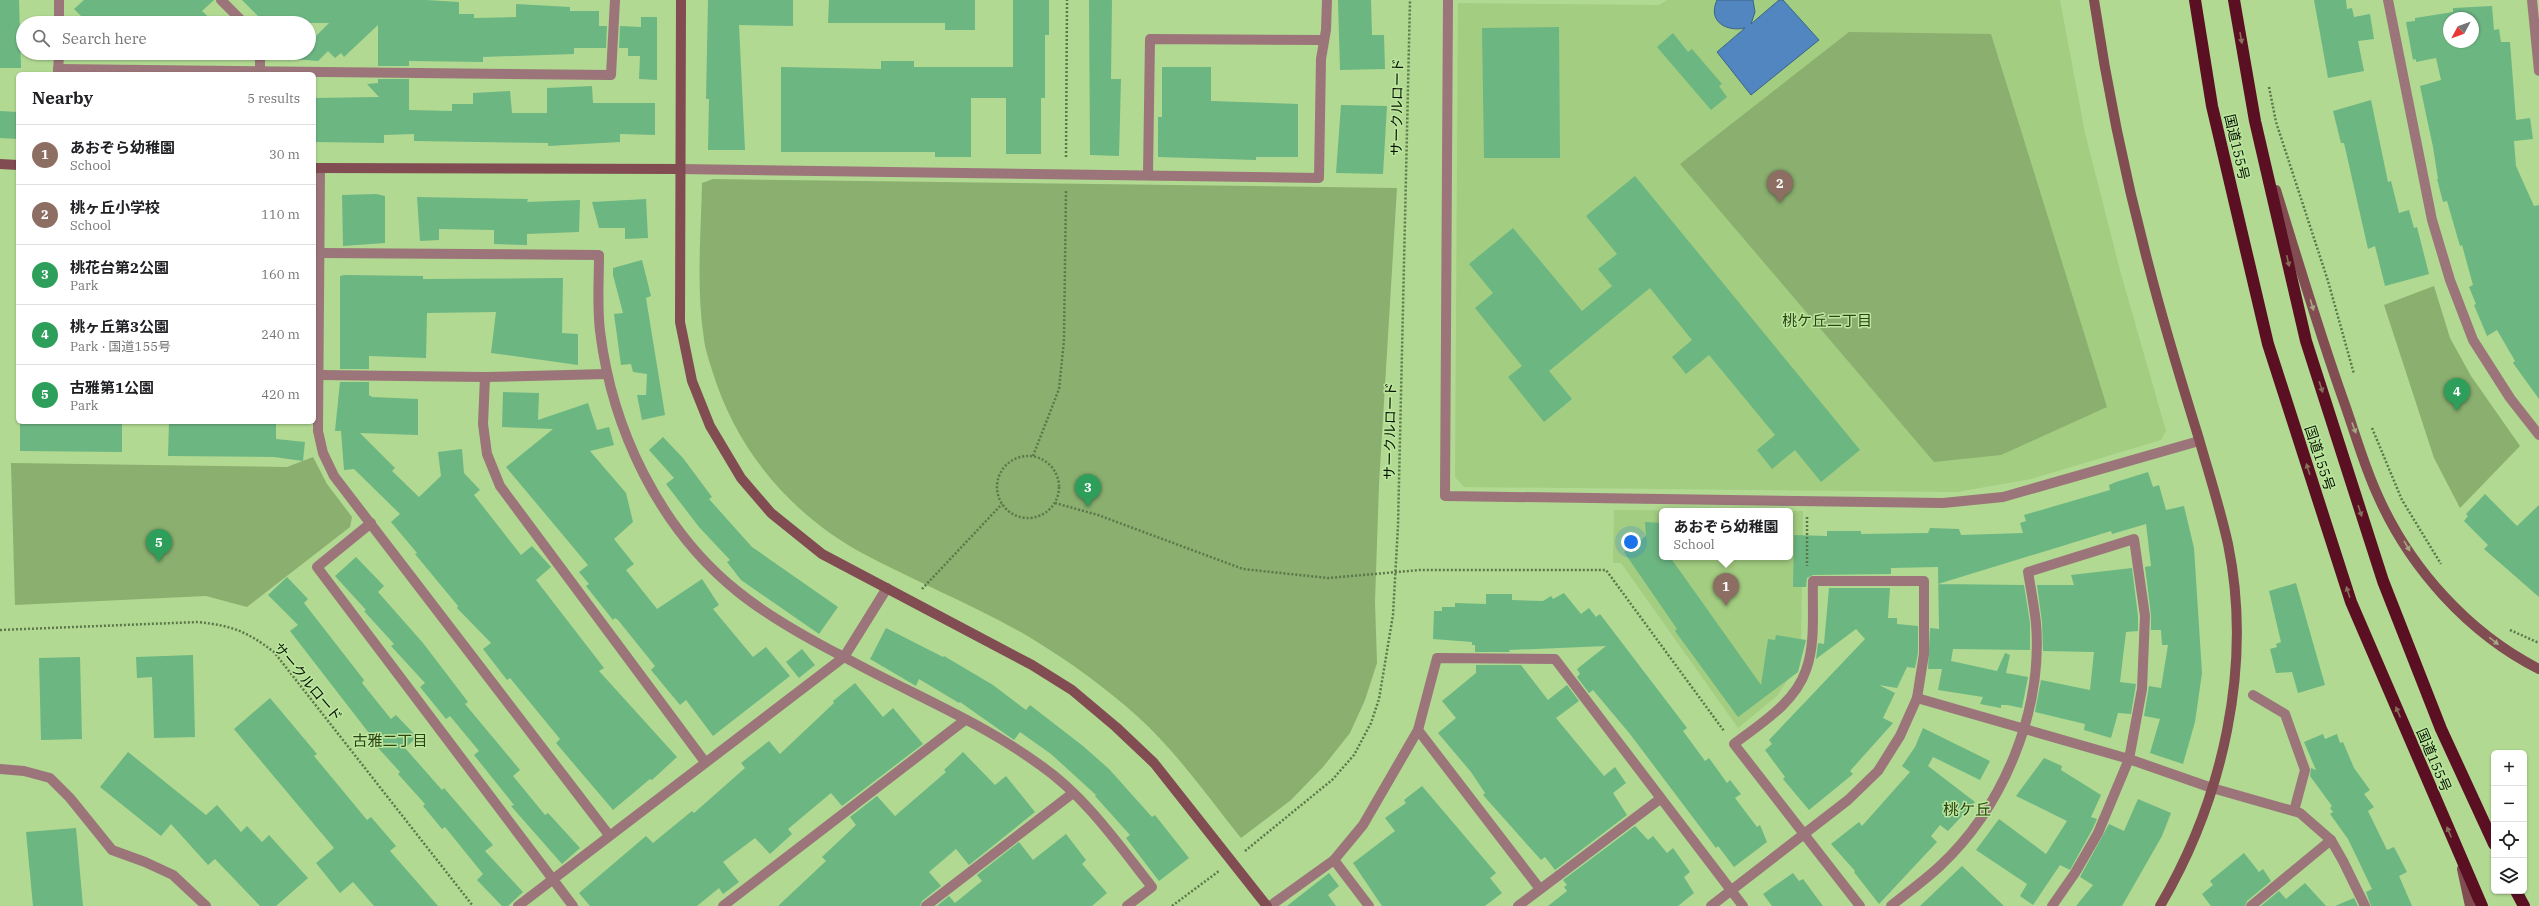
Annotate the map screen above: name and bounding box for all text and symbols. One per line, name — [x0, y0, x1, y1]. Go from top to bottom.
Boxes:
north arrow — [2443, 12, 2479, 48]
search box — [16, 16, 316, 60]
icon: search — [30, 27, 52, 49]
text: Search here — [62, 29, 147, 48]
one-way arrow — [2238, 32, 2244, 45]
street label: サークルロード — [1387, 58, 1407, 156]
text: Nearby — [32, 87, 93, 109]
text: 5 results — [247, 90, 300, 107]
street label: 国道155号 — [2221, 112, 2253, 182]
text: あおぞら幼稚園 — [70, 138, 175, 157]
text: 1 — [41, 146, 49, 163]
text: 30 m — [269, 146, 300, 163]
text: School — [70, 157, 111, 174]
pin: 2 — [1767, 170, 1793, 203]
text: 桃ヶ丘小学校 — [70, 198, 160, 217]
text: 2 — [41, 206, 49, 223]
text: 110 m — [261, 206, 300, 223]
text: School — [70, 217, 111, 234]
one-way arrow — [2285, 255, 2291, 268]
text: 桃花台第2公園 — [70, 258, 169, 277]
text: 3 — [41, 266, 49, 283]
text: 160 m — [261, 266, 300, 283]
text: Park — [70, 277, 98, 294]
one-way arrow — [2309, 300, 2315, 312]
district label: 桃ケ丘二丁目 — [1782, 311, 1872, 330]
text: 桃ヶ丘第3公園 — [70, 317, 169, 336]
text: 4 — [41, 326, 49, 343]
text: 240 m — [261, 326, 300, 343]
text: Park · 国道155号 — [70, 338, 171, 355]
text: 古雅第1公園 — [70, 378, 154, 397]
pin: 4 — [2444, 378, 2470, 411]
one-way arrow — [2318, 381, 2324, 393]
street label: サークルロード — [1380, 382, 1400, 480]
text: 5 — [41, 386, 49, 403]
text: 420 m — [261, 386, 300, 403]
text: Park — [70, 397, 98, 414]
street label: 国道155号 — [2301, 423, 2339, 493]
one-way arrow — [2351, 423, 2357, 435]
one-way arrow — [2305, 462, 2311, 474]
pin: 3 — [1075, 474, 1101, 507]
one-way arrow — [2358, 505, 2364, 517]
popup — [1659, 508, 1793, 560]
text: あおぞら幼稚園 — [1673, 517, 1779, 536]
pin: 5 — [146, 529, 172, 562]
your location — [1621, 532, 1641, 552]
text: School — [1673, 536, 1715, 553]
one-way arrow — [2403, 540, 2410, 552]
pin: 1 — [1713, 573, 1739, 606]
one-way arrow — [2345, 586, 2351, 598]
one-way arrow — [2488, 637, 2499, 646]
street label: サークルロード — [270, 639, 346, 725]
one-way arrow — [2395, 707, 2401, 718]
street label: 国道155号 — [2413, 726, 2455, 794]
district label: 古雅二丁目 — [352, 731, 428, 750]
map controls — [2491, 750, 2527, 894]
button: + — [2491, 750, 2527, 786]
button: − — [2491, 786, 2527, 822]
district label: 桃ケ丘 — [1943, 799, 1991, 819]
button: locate — [2491, 822, 2527, 858]
one-way arrow — [2445, 826, 2452, 838]
button: layers — [2491, 858, 2527, 894]

